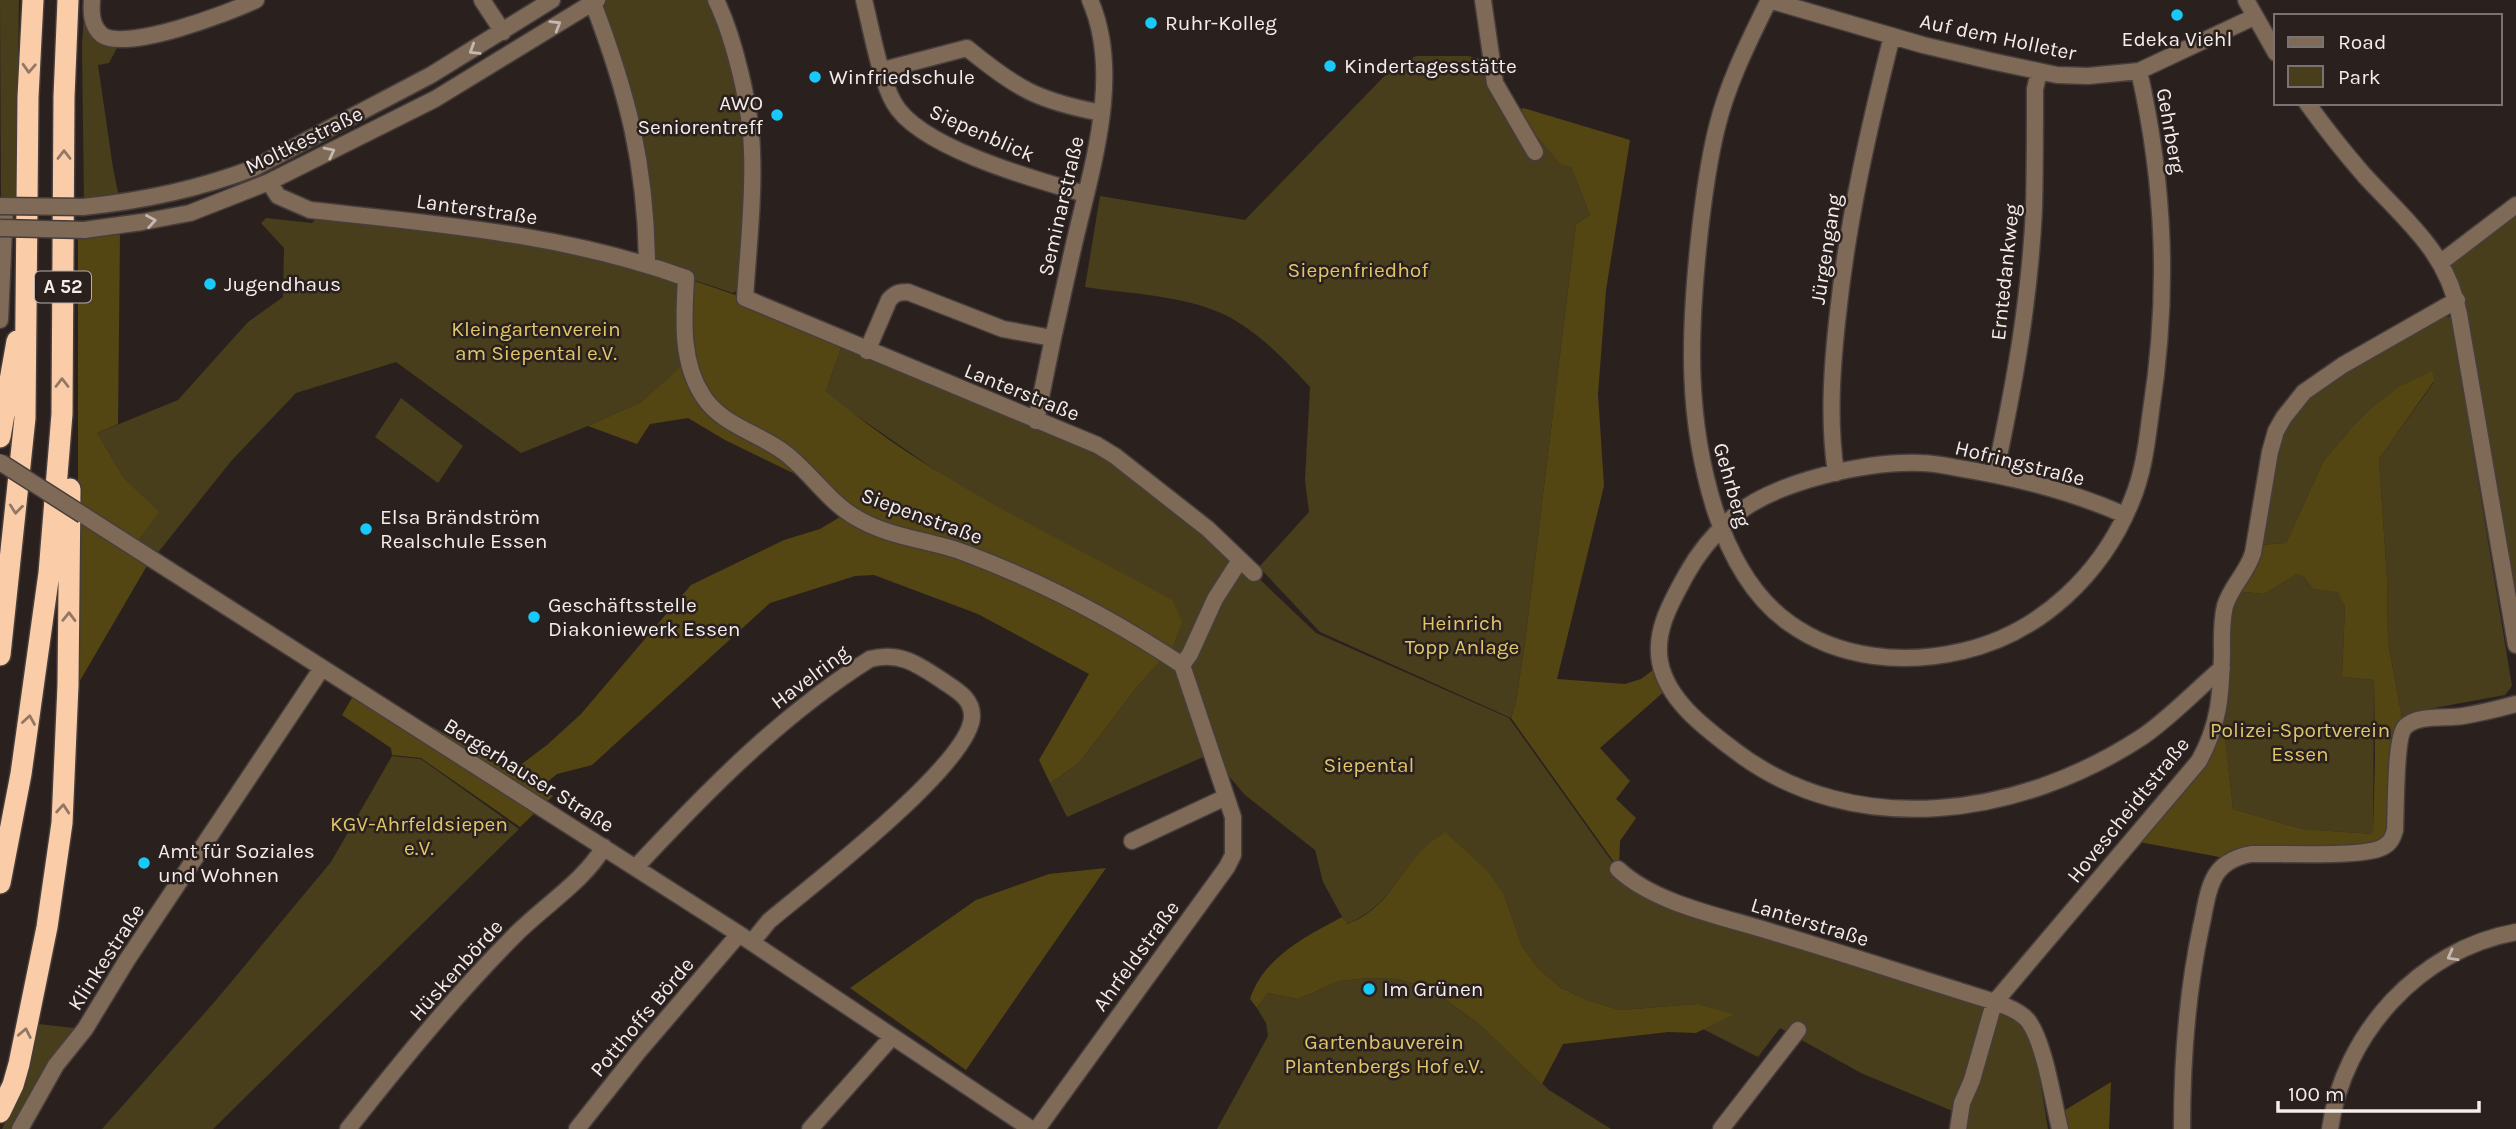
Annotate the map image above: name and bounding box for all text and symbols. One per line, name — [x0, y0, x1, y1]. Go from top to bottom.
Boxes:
marker: Edeka Viehl — [2169, 7, 2185, 23]
street label: Auf dem Holleter — [1918, 9, 2079, 65]
place label: Ruhr-Kolleg — [1165, 11, 1277, 35]
legend — [2274, 14, 2502, 105]
marker: Ruhr-Kolleg — [1143, 15, 1159, 31]
one-way arrow — [548, 21, 561, 34]
place label: Edeka Viehl — [2122, 27, 2232, 51]
text: Road — [2338, 30, 2386, 54]
one-way arrow — [468, 42, 481, 55]
place label: Kindertagesstätte — [1344, 54, 1517, 78]
marker: Kindertagesstätte — [1322, 58, 1338, 74]
one-way arrow — [22, 63, 37, 74]
place label: Winfriedschule — [829, 65, 975, 89]
text: Park — [2338, 65, 2381, 89]
marker: Winfriedschule — [807, 69, 823, 85]
street label: Gehrberg — [2152, 86, 2190, 176]
place label: AWO Seniorentreff — [637, 91, 764, 139]
street label: Siepenblick — [926, 99, 1039, 167]
street label: Moltkestraße — [241, 101, 367, 179]
marker: AWO Seniorentreff — [769, 107, 785, 123]
street label: Seminarstraße — [1033, 134, 1089, 278]
one-way arrow — [322, 146, 335, 160]
one-way arrow — [56, 150, 72, 160]
street label: Lanterstraße — [415, 189, 539, 229]
street label: Jürgengang — [1805, 192, 1847, 306]
street label: Erntedankweg — [1986, 202, 2024, 341]
one-way arrow — [145, 214, 157, 229]
park label: Siepenfriedhof — [1287, 258, 1429, 282]
road number: A 52 — [35, 272, 91, 302]
place label: Jugendhaus — [224, 272, 341, 296]
marker: Jugendhaus — [202, 276, 218, 292]
park label: Kleingartenverein am Siepental e.V. — [451, 317, 621, 365]
street label: Lanterstraße — [961, 358, 1083, 426]
one-way arrow — [55, 377, 70, 388]
street label: Hofringstraße — [1953, 435, 2087, 491]
street label: Gehrberg — [1708, 440, 1756, 530]
street label: Siepenstraße — [858, 483, 986, 549]
one-way arrow — [8, 503, 23, 515]
place label: Elsa Brändström Realschule Essen — [380, 505, 547, 553]
marker: Elsa Brändström Realschule Essen — [358, 521, 374, 537]
place label: Geschäftsstelle Diakoniewerk Essen — [548, 593, 740, 641]
marker: Geschäftsstelle Diakoniewerk Essen — [526, 609, 542, 625]
one-way arrow — [61, 611, 77, 621]
park label: Heinrich Topp Anlage — [1405, 611, 1519, 659]
street label: Havelring — [766, 640, 854, 714]
street label: Bergerhauser Straße — [439, 713, 619, 837]
one-way arrow — [21, 714, 36, 725]
park label: Polizei-Sportverein Essen — [2210, 718, 2390, 766]
street label: Hovescheidtstraße — [2062, 732, 2194, 888]
park label: Siepental — [1324, 753, 1414, 777]
one-way arrow — [55, 803, 70, 814]
park label: KGV-Ahrfeldsiepen e.V. — [330, 812, 508, 860]
place label: Amt für Soziales und Wohnen — [158, 839, 315, 887]
marker: Amt für Soziales und Wohnen — [136, 855, 152, 871]
street label: Lanterstraße — [1748, 893, 1872, 951]
street label: Ahrfeldstraße — [1088, 896, 1184, 1016]
street label: Klinkestraße — [63, 899, 149, 1015]
street label: Hüskenbörde — [404, 914, 508, 1026]
one-way arrow — [2447, 948, 2460, 961]
street label: Potthoffs Börde — [585, 952, 699, 1082]
place label: Im Grünen — [1383, 977, 1483, 1001]
marker: Im Grünen — [1361, 981, 1377, 997]
one-way arrow — [17, 1027, 32, 1039]
park label: Gartenbauverein Plantenbergs Hof e.V. — [1284, 1030, 1484, 1078]
scale bar — [2278, 1070, 2479, 1114]
text: 100 m — [2288, 1082, 2345, 1106]

